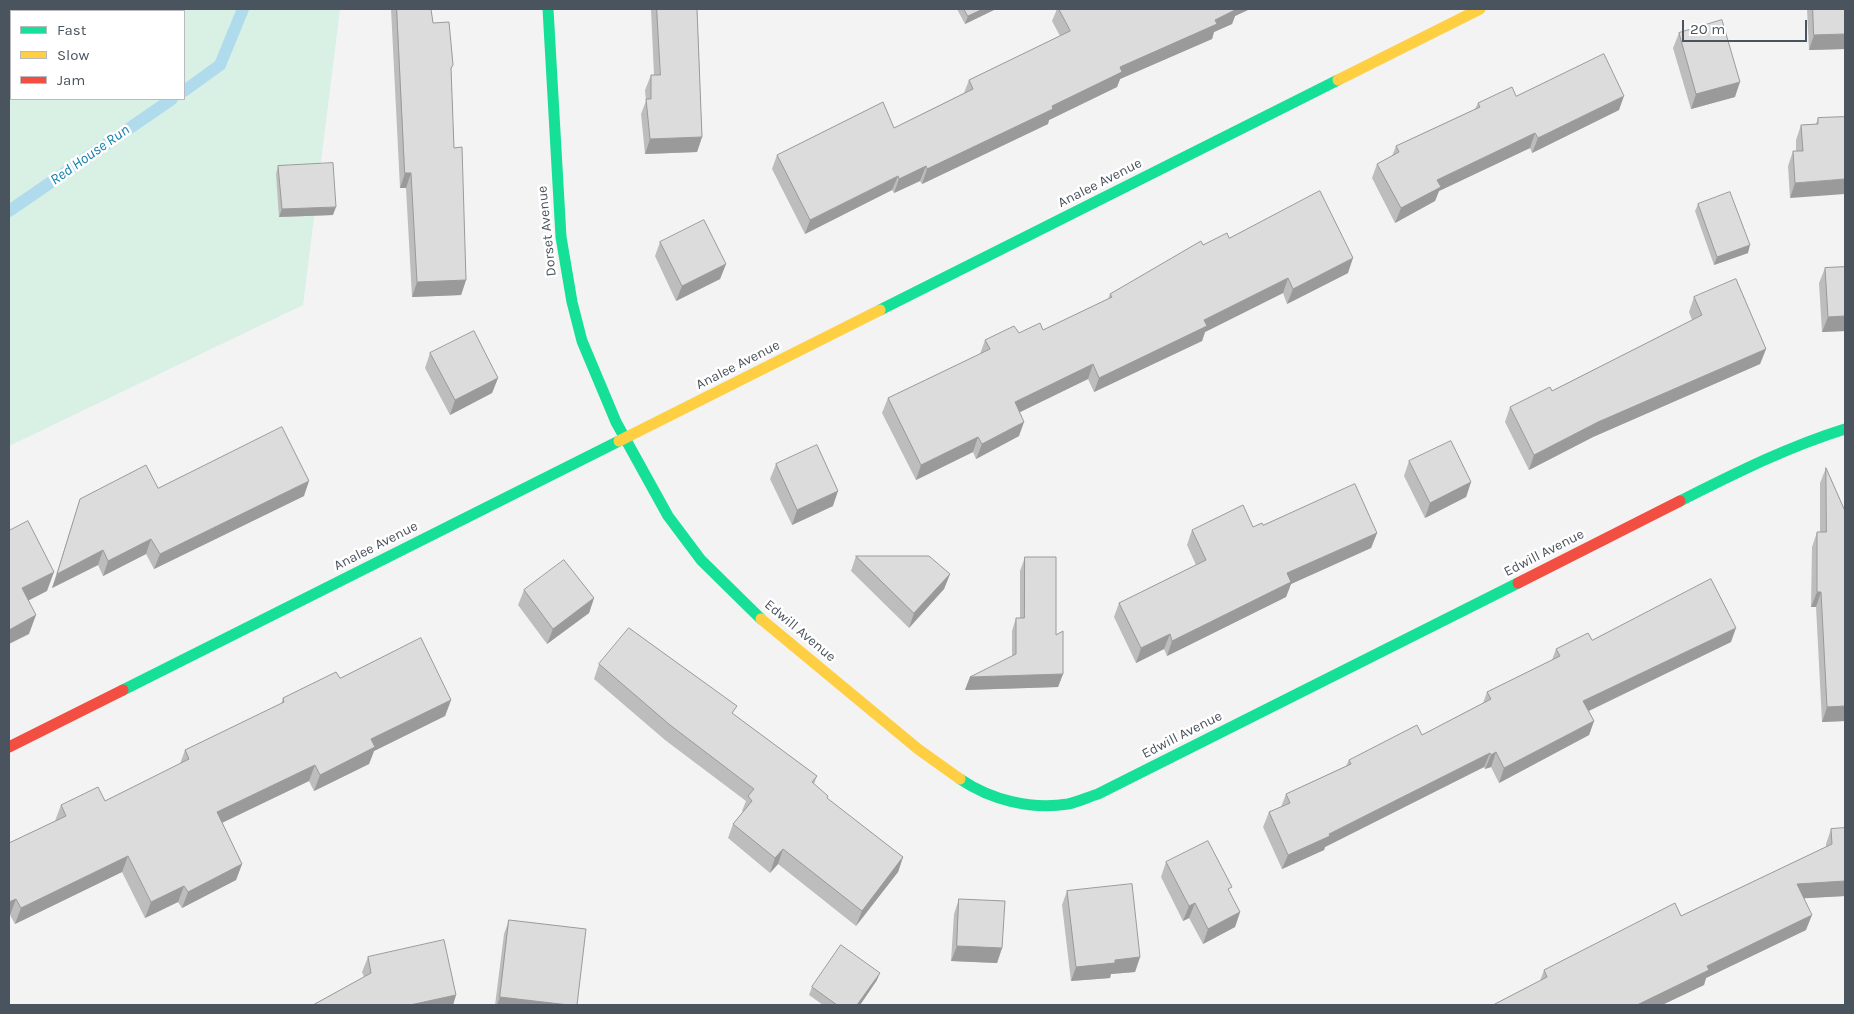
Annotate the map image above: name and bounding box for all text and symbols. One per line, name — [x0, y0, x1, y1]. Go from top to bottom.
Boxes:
legend — [10, 10, 185, 100]
scale bar — [1684, 10, 1809, 42]
text: 20 m — [1690, 20, 1725, 38]
text: Fast — [57, 21, 86, 39]
text: Slow — [57, 46, 89, 64]
text: Jam — [57, 71, 85, 89]
water label: Red House Run — [47, 121, 133, 189]
street label: Analee Avenue — [1055, 155, 1145, 211]
street label: Dorset Avenue — [534, 185, 560, 277]
street label: Analee Avenue — [693, 337, 783, 393]
street label: Analee Avenue — [331, 518, 421, 574]
street label: Edwill Avenue — [1501, 526, 1587, 580]
street label: Edwill Avenue — [761, 596, 839, 666]
street label: Edwill Avenue — [1139, 708, 1225, 762]

